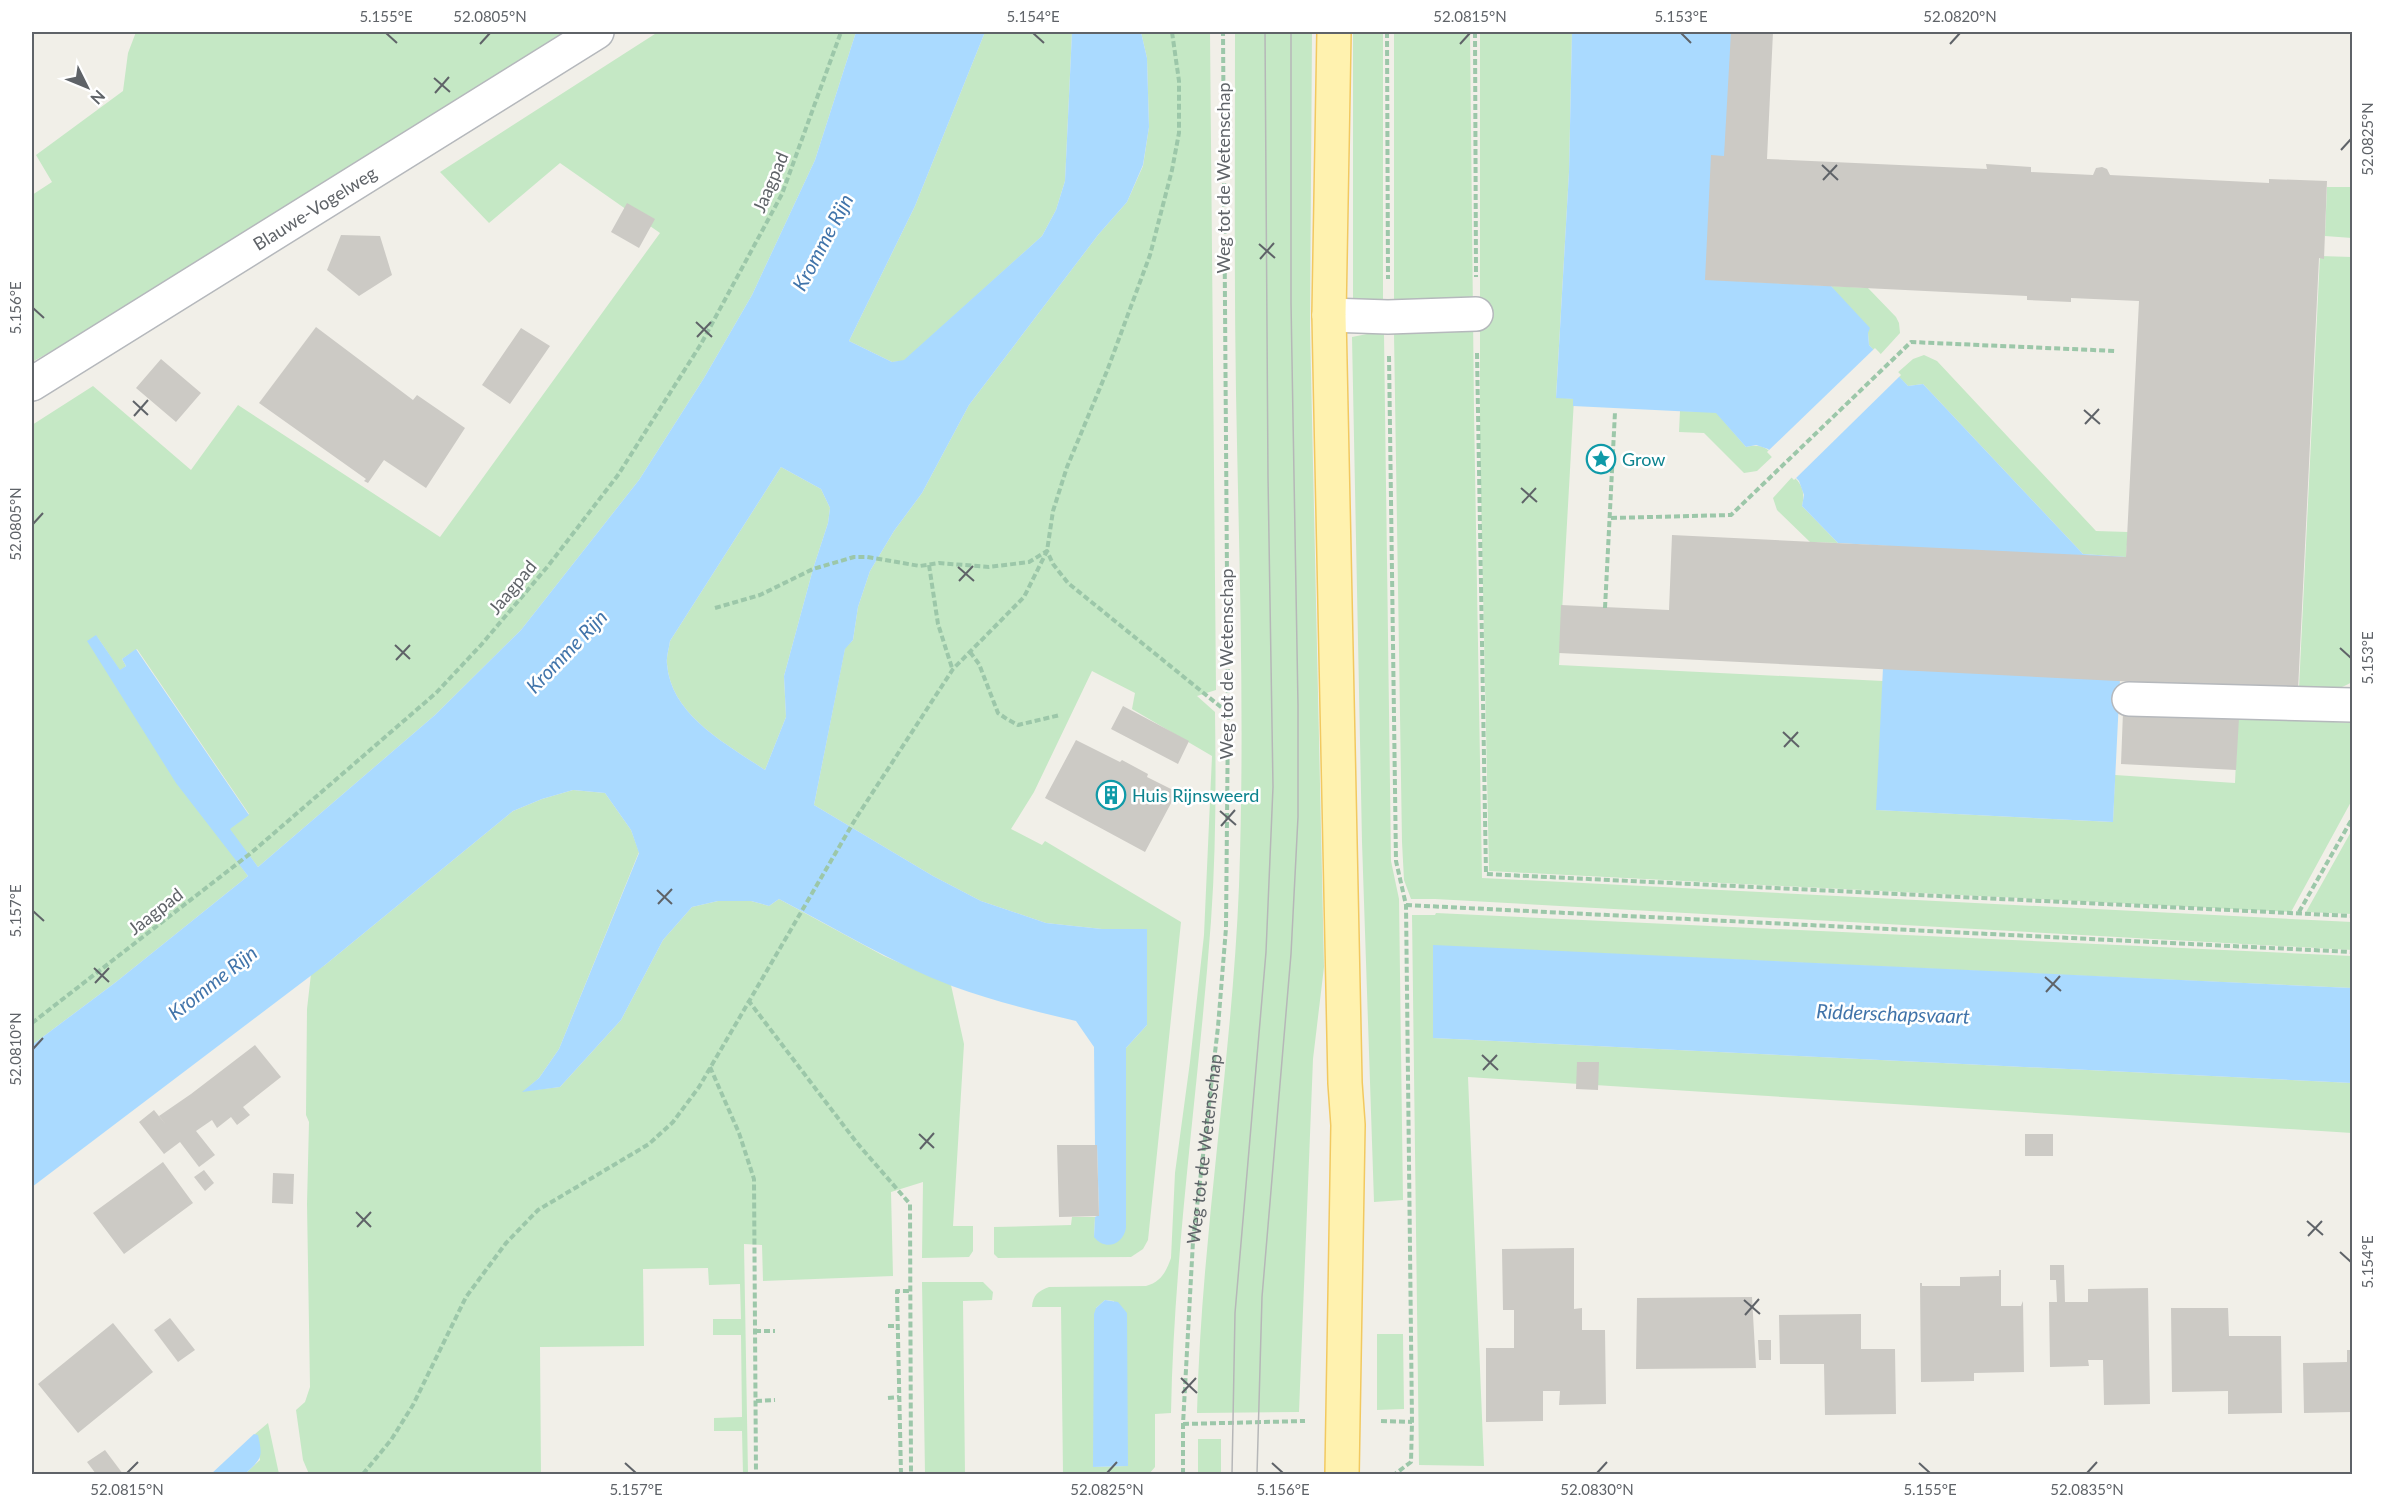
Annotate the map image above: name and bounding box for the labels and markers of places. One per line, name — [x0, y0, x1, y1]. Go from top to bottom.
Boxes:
place icon: Grow — [1585, 443, 1617, 475]
place label: Grow — [1622, 448, 1665, 470]
building icon: Huis Rijnsweerd — [1095, 779, 1127, 811]
place label: Huis Rijnsweerd — [1132, 784, 1259, 806]

